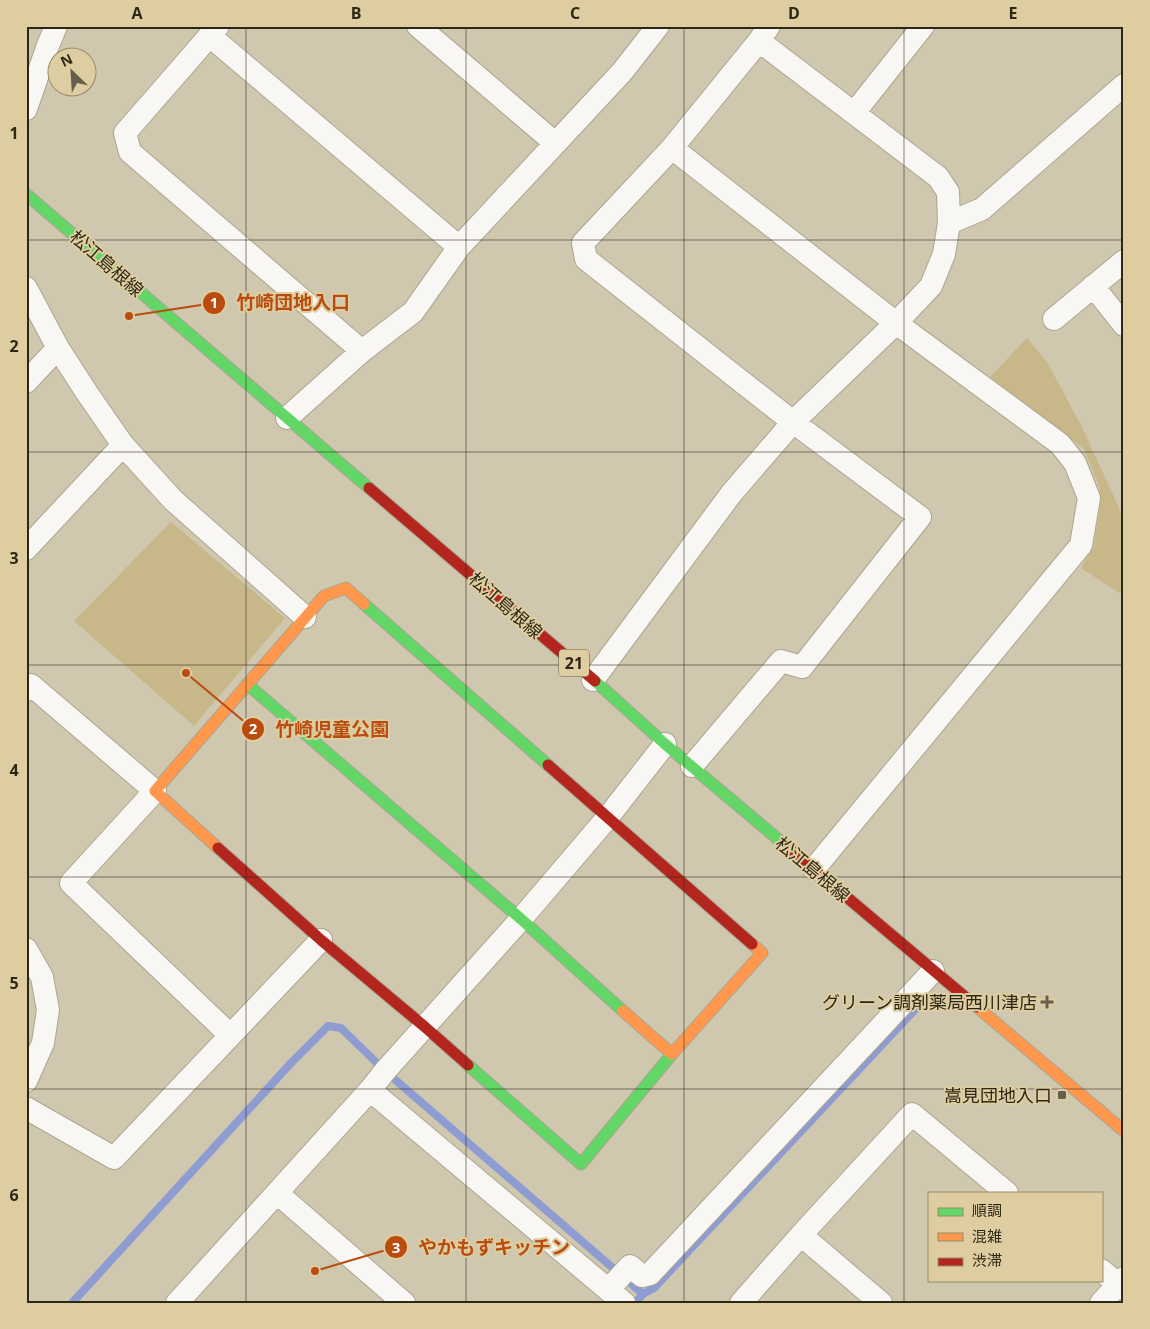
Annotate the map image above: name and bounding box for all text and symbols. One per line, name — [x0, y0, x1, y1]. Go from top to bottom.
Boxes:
text: A — [131, 2, 143, 24]
text: B — [351, 2, 361, 24]
text: C — [570, 2, 580, 24]
text: D — [788, 2, 800, 24]
text: E — [1009, 2, 1018, 24]
north arrow — [48, 48, 98, 98]
text: N — [57, 49, 75, 71]
text: 1 — [9, 122, 19, 144]
street label: 松江島根線 — [65, 224, 149, 302]
callout: 竹崎団地入口 — [201, 286, 360, 320]
text: 竹崎団地入口 — [236, 289, 350, 315]
text: 1 — [210, 292, 218, 312]
text: 2 — [9, 335, 19, 357]
text: 3 — [9, 547, 19, 569]
street label: 松江島根線 — [464, 566, 548, 644]
road number: 21 — [559, 650, 589, 676]
callout: 竹崎児童公園 — [240, 712, 399, 746]
text: 竹崎児童公園 — [275, 716, 389, 742]
text: 2 — [249, 718, 258, 738]
text: 4 — [9, 759, 19, 781]
street label: 松江島根線 — [771, 831, 855, 907]
text: 5 — [9, 972, 19, 994]
place label: グリーン調剤薬局西川津店 — [822, 990, 1037, 1014]
marker: グリーン調剤薬局西川津店 — [1041, 996, 1053, 1008]
place label: 嵩見団地入口 — [944, 1083, 1052, 1107]
marker: 嵩見団地入口 — [1056, 1089, 1068, 1101]
text: 6 — [9, 1184, 19, 1206]
legend — [928, 1192, 1102, 1282]
text: 順調 — [972, 1200, 1002, 1220]
text: 混雑 — [972, 1226, 1002, 1246]
callout: やかもずキッチン — [383, 1230, 580, 1264]
text: やかもずキッチン — [418, 1234, 570, 1260]
text: 3 — [392, 1237, 400, 1257]
text: 渋滞 — [972, 1250, 1002, 1270]

